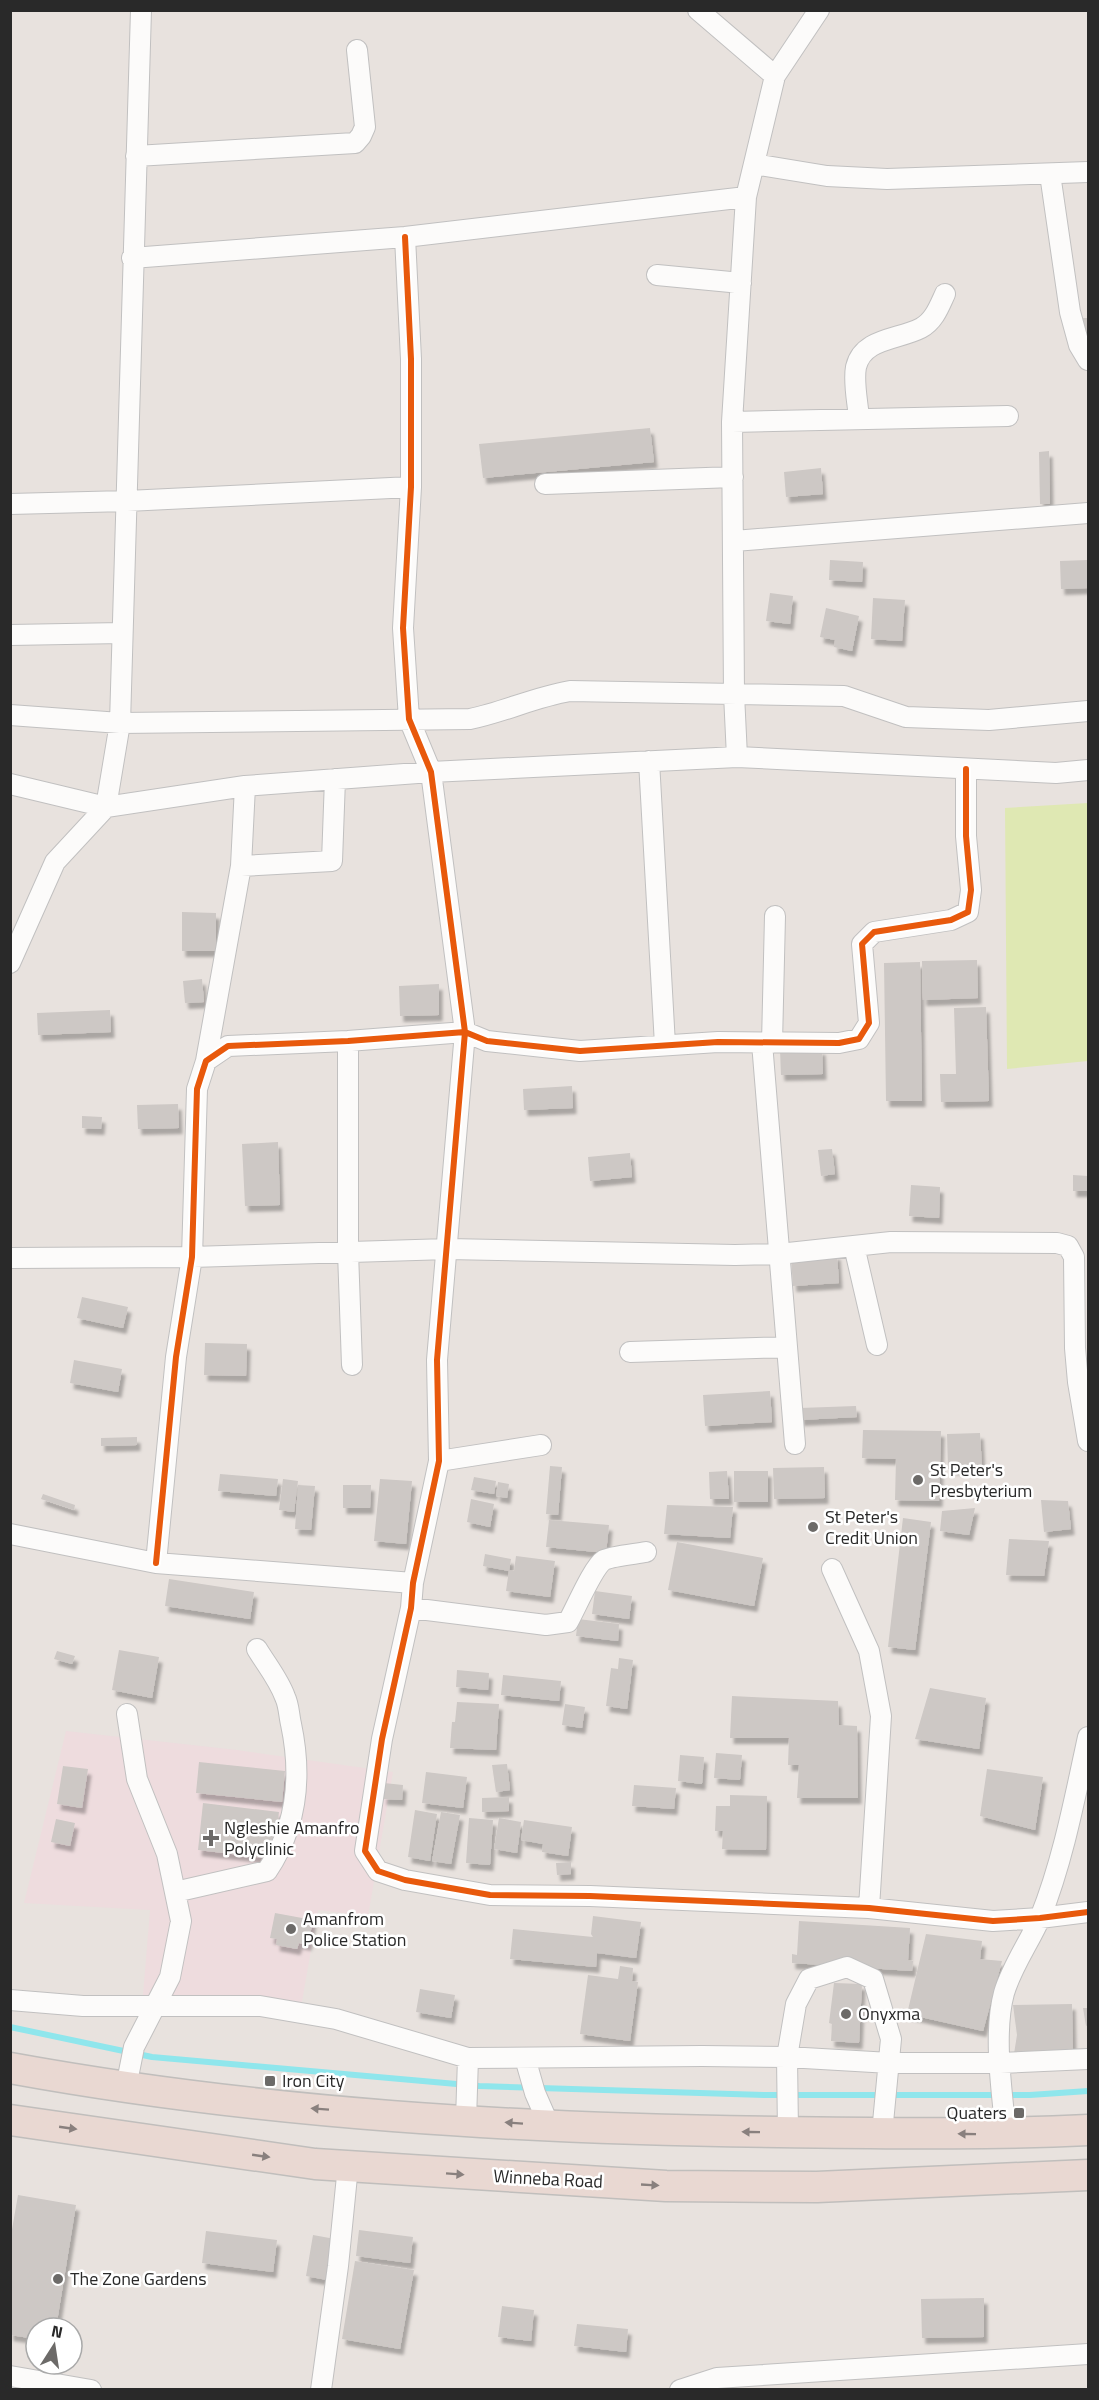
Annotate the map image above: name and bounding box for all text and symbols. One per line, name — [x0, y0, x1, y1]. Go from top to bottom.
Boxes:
place label: St Peter's Presbyterium — [930, 1456, 1032, 1504]
marker: St Peter's Presbyterium — [911, 1473, 925, 1487]
place label: St Peter's Credit Union — [825, 1503, 918, 1551]
marker: St Peter's Credit Union — [806, 1520, 820, 1534]
place label: Ngleshie Amanfro Polyclinic — [224, 1814, 360, 1862]
marker: Ngleshie Amanfro Polyclinic — [202, 1829, 220, 1847]
place label: Amanfrom Police Station — [303, 1905, 406, 1953]
marker: Amanfrom Police Station — [284, 1922, 298, 1936]
place label: Onyxma — [858, 2000, 920, 2027]
marker: Onyxma — [839, 2007, 853, 2021]
place label: Iron City — [282, 2067, 345, 2094]
marker: Iron City — [263, 2074, 277, 2088]
place label: Quaters — [947, 2099, 1007, 2126]
one-way arrow — [310, 2105, 329, 2114]
marker: Quaters — [1012, 2106, 1026, 2120]
one-way arrow — [505, 2118, 524, 2128]
one-way arrow — [59, 2124, 78, 2133]
one-way arrow — [742, 2127, 761, 2136]
one-way arrow — [958, 2129, 977, 2138]
one-way arrow — [252, 2152, 271, 2161]
street label: Winneba Road — [493, 2162, 604, 2195]
one-way arrow — [446, 2169, 465, 2178]
one-way arrow — [641, 2180, 660, 2190]
place label: The Zone Gardens — [70, 2265, 207, 2292]
marker: The Zone Gardens — [51, 2272, 65, 2286]
north arrow — [24, 2316, 84, 2376]
text: N — [49, 2318, 65, 2344]

